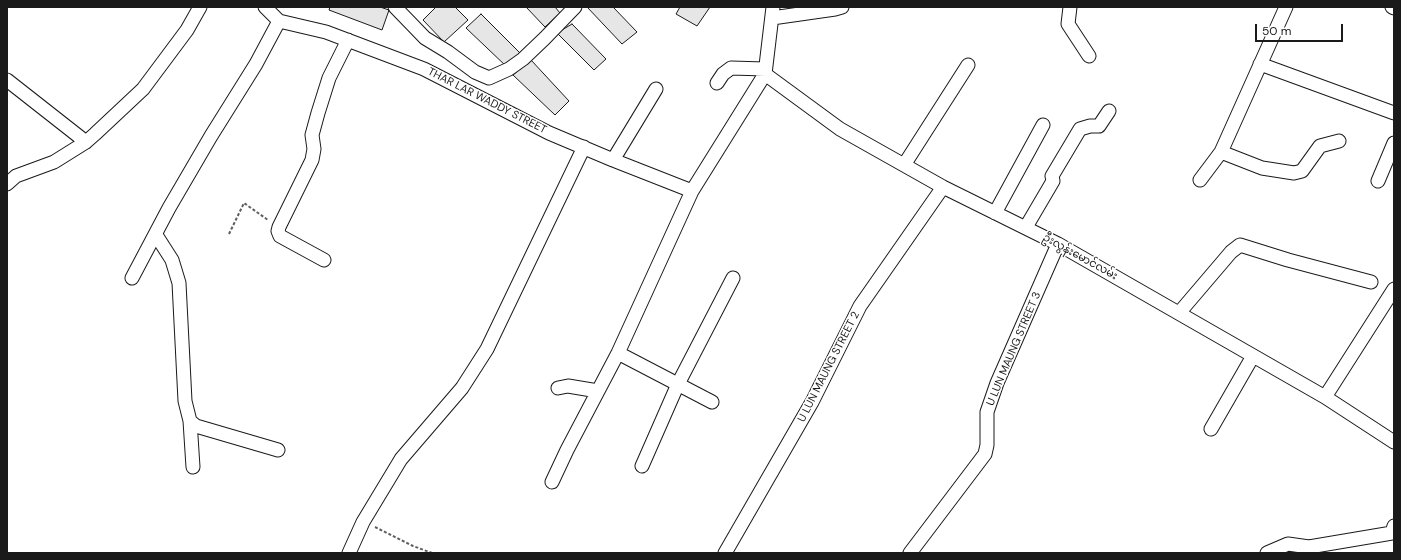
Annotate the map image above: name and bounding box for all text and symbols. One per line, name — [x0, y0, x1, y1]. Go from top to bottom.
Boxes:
scale bar — [1257, 16, 1345, 42]
text: 50 m — [1262, 23, 1291, 39]
street label: THAR LAR WADDY STREET — [425, 65, 549, 137]
street label: ဦးလွန်းမောင်လမ်း — [1040, 231, 1120, 283]
street label: U LUN MAUNG STREET 3 — [984, 290, 1044, 408]
street label: U LUN MAUNG STREET 2 — [795, 309, 863, 425]

